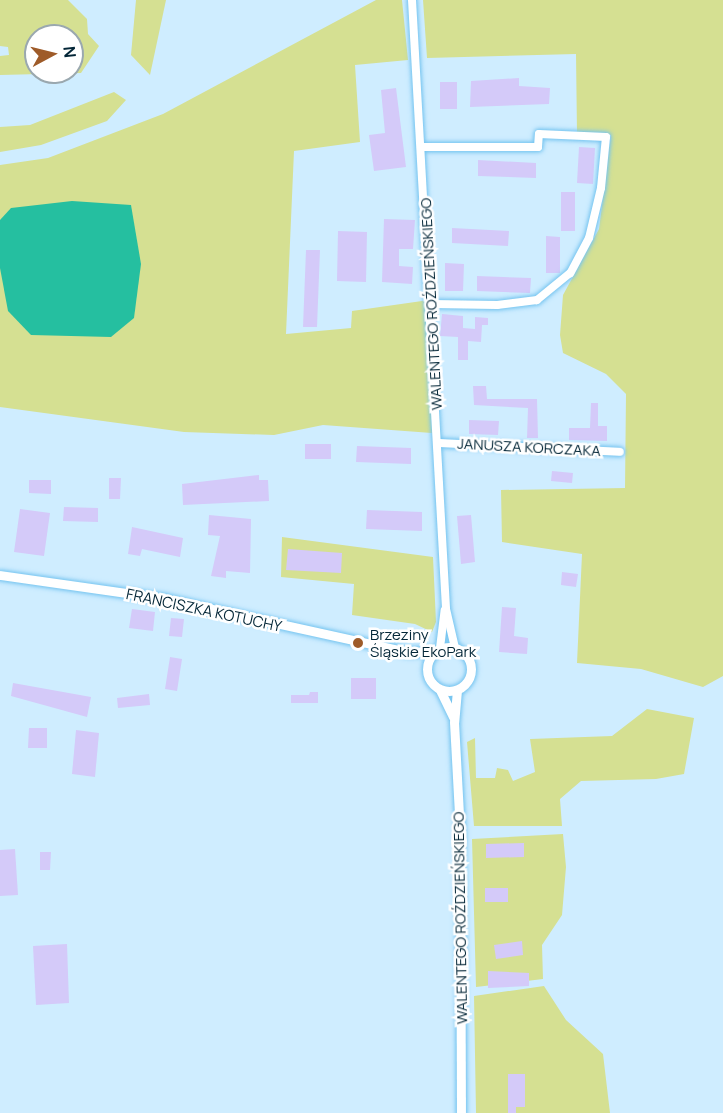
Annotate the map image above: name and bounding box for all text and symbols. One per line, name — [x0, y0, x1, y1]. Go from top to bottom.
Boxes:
north arrow — [24, 24, 84, 84]
text: N — [58, 45, 81, 59]
street label: WALENTEGO ROŹDZIEŃSKIEGO — [416, 197, 446, 411]
street label: JANUSZA KORCZAKA — [457, 434, 601, 460]
street label: FRANCISZKA KOTUCHY — [125, 585, 283, 635]
place label: Brzeziny Śląskie EkoPark — [370, 625, 476, 660]
marker: Brzeziny Śląskie EkoPark — [351, 636, 365, 650]
street label: WALENTEGO ROŹDZIEŃSKIEGO — [449, 812, 471, 1024]

